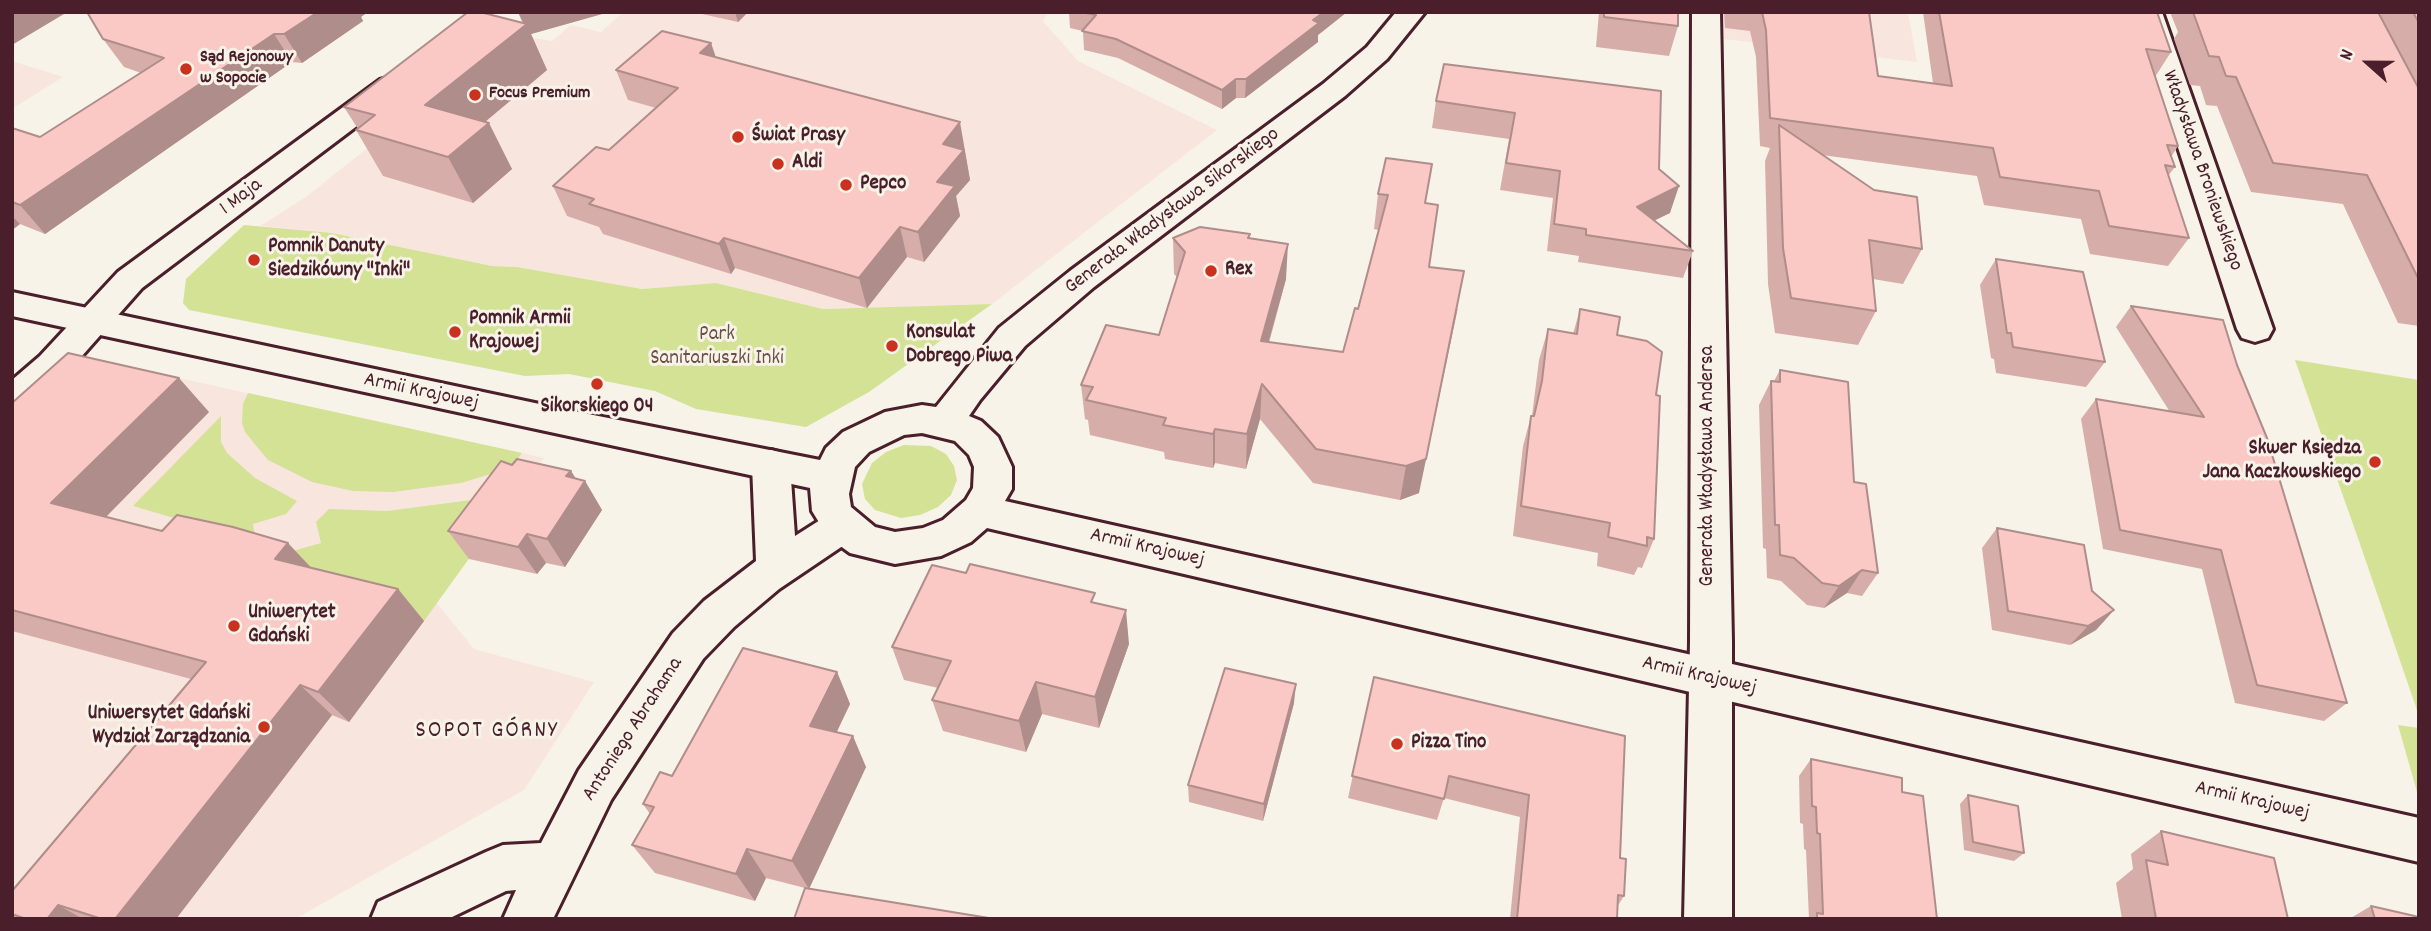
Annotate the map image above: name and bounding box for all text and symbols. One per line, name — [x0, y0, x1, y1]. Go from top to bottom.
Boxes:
north arrow — [2333, 28, 2403, 98]
text: N — [2334, 46, 2362, 65]
place label: Sąd Rejonowy w Sopocie — [200, 48, 293, 90]
marker: Sąd Rejonowy w Sopocie — [178, 61, 194, 77]
street label: Władysława Broniewskiego — [2155, 68, 2247, 274]
place label: Focus Premium — [489, 84, 590, 106]
marker: Focus Premium — [467, 87, 483, 103]
street label: Generała Władysława Sikorskiego — [1061, 123, 1285, 301]
place label: Świat Prasy — [752, 124, 845, 150]
marker: Świat Prasy — [730, 129, 746, 145]
place label: Aldi — [792, 151, 822, 177]
marker: Aldi — [770, 156, 786, 172]
place label: Pepco — [860, 172, 906, 198]
street label: 1 Maja — [216, 174, 268, 222]
marker: Pepco — [838, 177, 854, 193]
place label: Pomnik Danuty Siedzikówny "Inki" — [268, 235, 410, 285]
marker: Pomnik Danuty Siedzikówny "Inki" — [246, 252, 262, 268]
place label: Rex — [1225, 258, 1252, 284]
marker: Rex — [1203, 263, 1219, 279]
place label: Pomnik Armii Krajowej — [469, 307, 571, 357]
place label: Konsulat Dobrego Piwa — [906, 321, 1012, 371]
park label: Park Sanitariuszki Inki — [650, 323, 784, 373]
marker: Pomnik Armii Krajowej — [447, 324, 463, 340]
marker: Konsulat Dobrego Piwa — [884, 338, 900, 354]
street label: Generała Władysława Andersa — [1696, 346, 1722, 586]
street label: Armii Krajowej — [361, 369, 481, 417]
marker: Sikorskiego 04 — [589, 376, 605, 392]
place label: Sikorskiego 04 — [541, 395, 653, 421]
place label: Skwer Księdza Jana Kaczkowskiego — [2203, 437, 2361, 487]
marker: Skwer Księdza Jana Kaczkowskiego — [2367, 454, 2383, 470]
street label: Armii Krajowej — [1087, 524, 1207, 574]
place label: Uniwerytet Gdański — [248, 601, 335, 651]
marker: Uniwerytet Gdański — [226, 618, 242, 634]
street label: Armii Krajowej — [1639, 652, 1759, 702]
street label: Antoniego Abrahama — [578, 653, 690, 807]
place label: Uniwersytet Gdański Wydział Zarządzania — [88, 702, 250, 752]
marker: Uniwersytet Gdański Wydział Zarządzania — [256, 719, 272, 735]
district label: SOPOT GÓRNY — [417, 719, 557, 747]
place label: Pizza Tino — [1411, 731, 1486, 757]
marker: Pizza Tino — [1389, 736, 1405, 752]
street label: Armii Krajowej — [2192, 777, 2312, 827]

